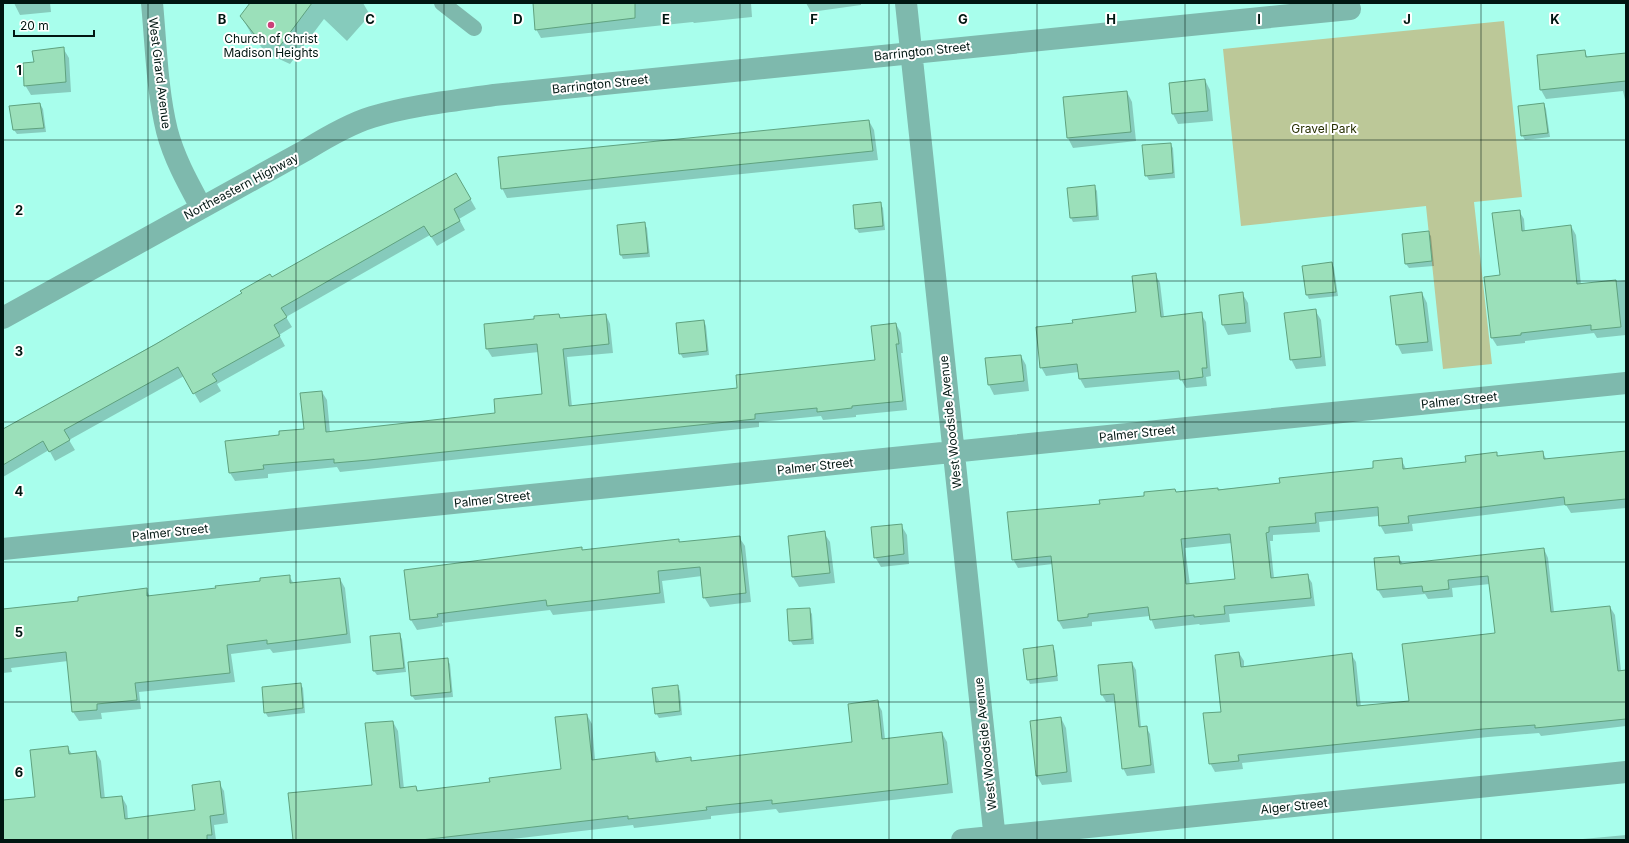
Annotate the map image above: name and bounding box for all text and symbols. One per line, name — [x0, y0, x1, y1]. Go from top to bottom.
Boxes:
text: B — [218, 11, 227, 27]
text: C — [365, 11, 375, 27]
text: D — [513, 11, 523, 27]
text: E — [662, 11, 670, 27]
text: F — [810, 11, 818, 27]
text: G — [958, 11, 968, 27]
text: H — [1106, 11, 1116, 27]
text: I — [1257, 11, 1261, 27]
text: J — [1403, 11, 1411, 27]
text: K — [1550, 11, 1560, 27]
scale bar — [14, 12, 94, 38]
street label: West Girard Avenue — [146, 16, 174, 130]
text: 20 m — [20, 18, 49, 33]
marker: Church of Christ Madison Heights — [266, 20, 276, 30]
place label: Church of Christ Madison Heights — [223, 31, 319, 60]
street label: Barrington Street — [873, 38, 971, 64]
text: 1 — [16, 62, 22, 78]
street label: Barrington Street — [551, 71, 649, 97]
park label: Gravel Park — [1291, 121, 1357, 136]
street label: Northeastern Highway — [181, 149, 301, 223]
text: 2 — [15, 202, 23, 218]
text: 3 — [15, 343, 23, 359]
street label: West Woodside Avenue — [936, 355, 964, 489]
street label: Palmer Street — [1420, 389, 1498, 411]
street label: Palmer Street — [1098, 422, 1176, 444]
street label: Palmer Street — [776, 455, 854, 477]
text: 4 — [15, 483, 24, 499]
street label: Palmer Street — [453, 488, 531, 510]
street label: Palmer Street — [131, 521, 209, 543]
text: 5 — [15, 624, 23, 640]
street label: West Woodside Avenue — [971, 677, 999, 811]
text: 6 — [15, 764, 23, 780]
street label: Alger Street — [1260, 795, 1328, 817]

